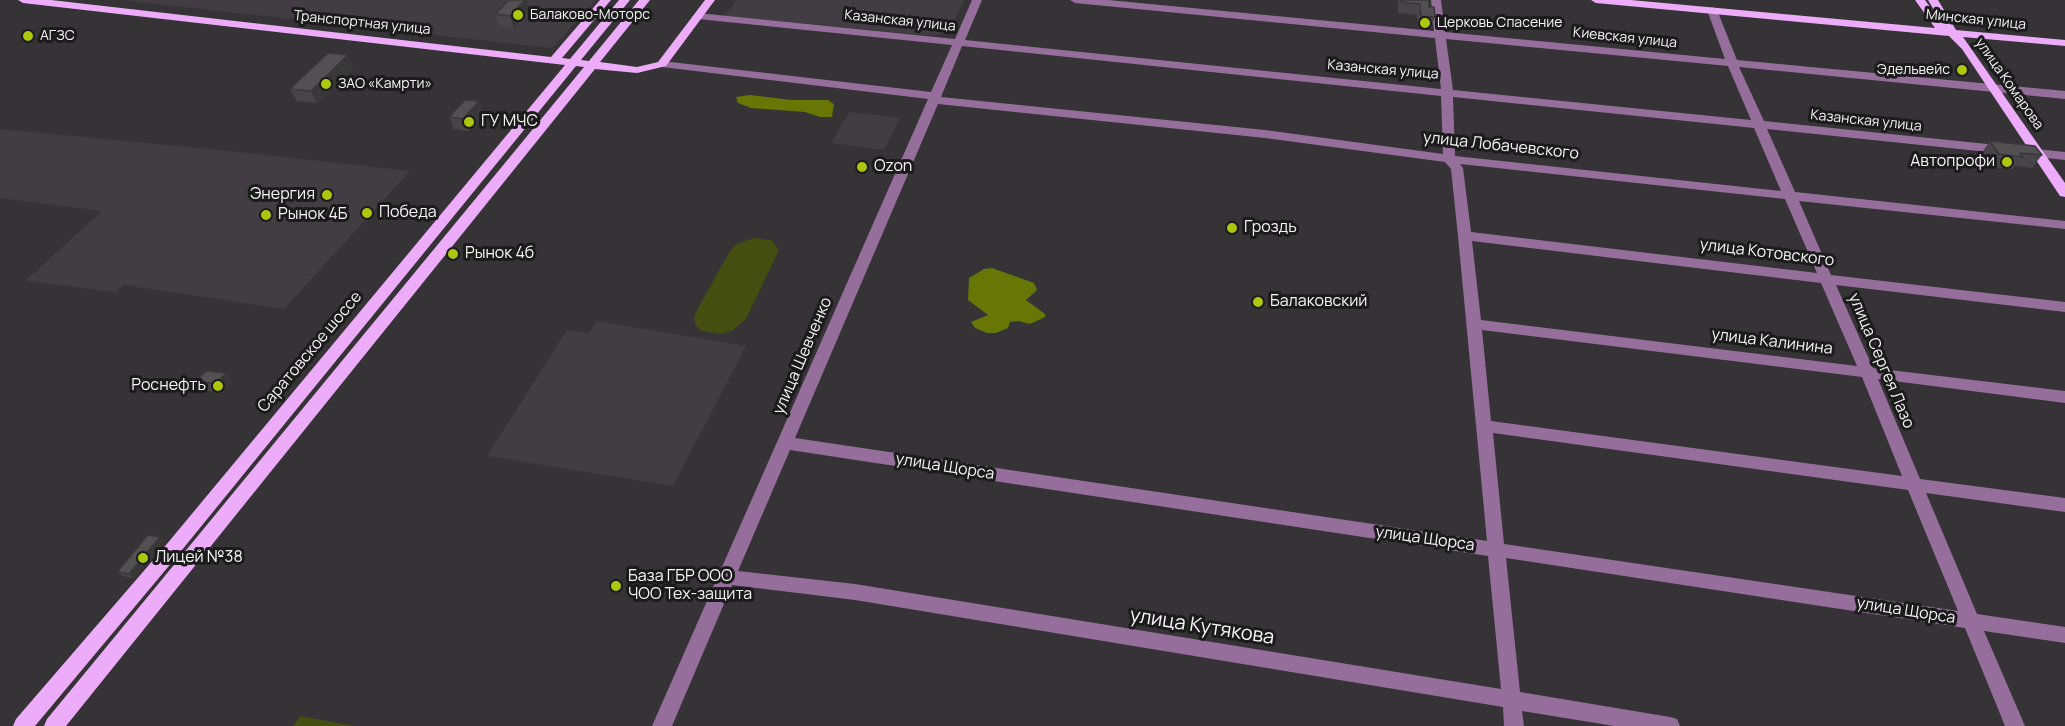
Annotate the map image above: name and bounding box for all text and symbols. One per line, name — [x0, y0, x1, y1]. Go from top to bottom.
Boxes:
street label: Минская улица — [1925, 6, 2027, 34]
street label: Транспортная улица — [293, 7, 431, 39]
place label: Балаково-Моторс — [530, 7, 650, 23]
street label: Казанская улица — [844, 7, 956, 35]
marker: Балаково-Моторс — [511, 8, 525, 22]
place label: Церковь Спасение — [1437, 15, 1562, 31]
marker: Церковь Спасение — [1418, 16, 1432, 30]
street label: Киевская улица — [1572, 24, 1678, 52]
place label: АГЗС — [40, 28, 75, 44]
marker: АГЗС — [21, 29, 35, 43]
street label: улица Комарова — [1971, 35, 2047, 133]
street label: Казанская улица — [1327, 57, 1439, 83]
place label: Эдельвейс — [1877, 62, 1950, 78]
marker: Эдельвейс — [1955, 63, 1969, 77]
place label: ЗАО «Камрти» — [338, 76, 432, 92]
marker: ЗАО «Камрти» — [319, 77, 333, 91]
street label: Казанская улица — [1810, 107, 1922, 135]
place label: ГУ МЧС — [481, 112, 538, 132]
marker: ГУ МЧС — [462, 115, 476, 129]
street label: улица Лобачевского — [1422, 128, 1580, 164]
place label: Автопрофи — [1910, 152, 1995, 172]
marker: Автопрофи — [2000, 155, 2014, 169]
place label: Ozon — [874, 157, 912, 177]
marker: Ozon — [855, 160, 869, 174]
place label: Энергия — [250, 185, 315, 205]
marker: Энергия — [320, 188, 334, 202]
place label: Победа — [379, 203, 437, 223]
place label: Рынок 4Б — [278, 205, 348, 225]
marker: Победа — [360, 206, 374, 220]
marker: Рынок 4Б — [259, 208, 273, 222]
place label: Гроздь — [1244, 218, 1297, 238]
marker: Гроздь — [1225, 221, 1239, 235]
street label: улица Котовского — [1699, 235, 1835, 271]
place label: Рынок 4б — [465, 244, 534, 264]
marker: Рынок 4б — [446, 247, 460, 261]
street label: Саратовское шоссе — [254, 288, 366, 416]
street label: улица Сергея Лазо — [1844, 291, 1918, 431]
place label: Балаковский — [1270, 292, 1367, 312]
street label: улица Шевченко — [770, 294, 836, 418]
marker: Балаковский — [1251, 295, 1265, 309]
street label: улица Калинина — [1710, 325, 1834, 359]
place label: Роснефть — [131, 376, 206, 396]
marker: Роснефть — [211, 379, 225, 393]
street label: улица Щорса — [894, 450, 996, 484]
street label: улица Щорса — [1374, 523, 1476, 555]
place label: Лицей №38 — [155, 548, 243, 568]
marker: Лицей №38 — [136, 551, 150, 565]
place label: База ГБР ООО ЧОО Тех-защита — [628, 567, 752, 605]
marker: База ГБР ООО ЧОО Тех-защита — [609, 579, 623, 593]
street label: улица Щорса — [1855, 594, 1957, 628]
street label: улица Кутякова — [1128, 604, 1276, 650]

